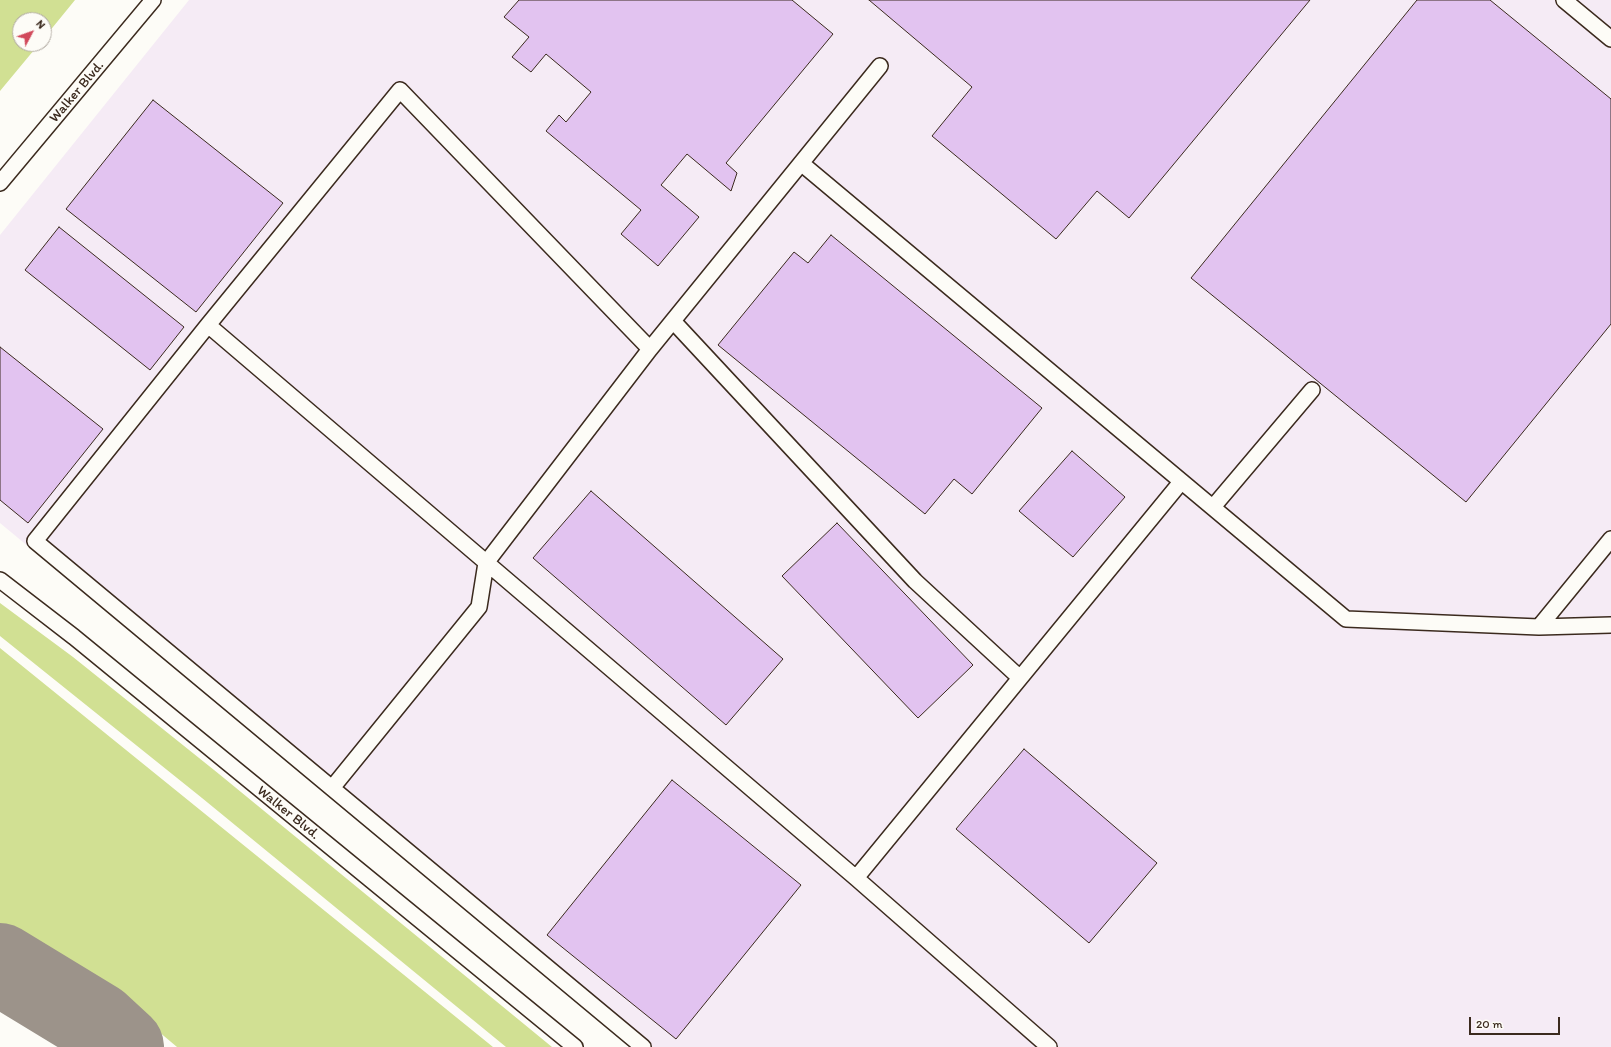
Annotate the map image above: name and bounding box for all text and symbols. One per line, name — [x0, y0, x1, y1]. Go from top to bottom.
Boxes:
north arrow — [12, 12, 52, 52]
text: N — [33, 17, 48, 32]
street label: Walker Blvd. — [46, 58, 108, 126]
street label: Walker Blvd. — [253, 783, 323, 843]
scale bar — [1471, 1009, 1562, 1035]
text: 20 m — [1476, 1017, 1503, 1031]

